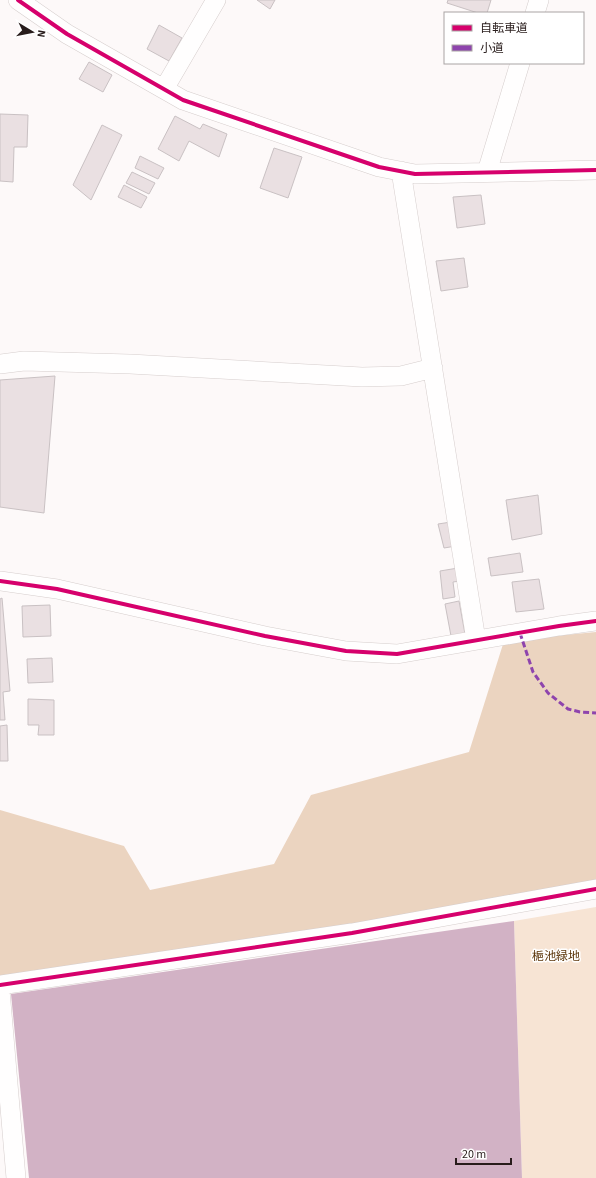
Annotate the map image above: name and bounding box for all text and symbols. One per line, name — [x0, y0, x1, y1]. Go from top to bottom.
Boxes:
north arrow — [12, 12, 52, 52]
legend — [444, 12, 584, 64]
text: 自転車道 — [480, 20, 528, 37]
text: N — [33, 29, 49, 39]
text: 小道 — [480, 40, 504, 57]
park label: 梔池緑地 — [532, 948, 580, 965]
scale bar — [456, 1140, 511, 1166]
text: 20 m — [462, 1146, 486, 1163]

